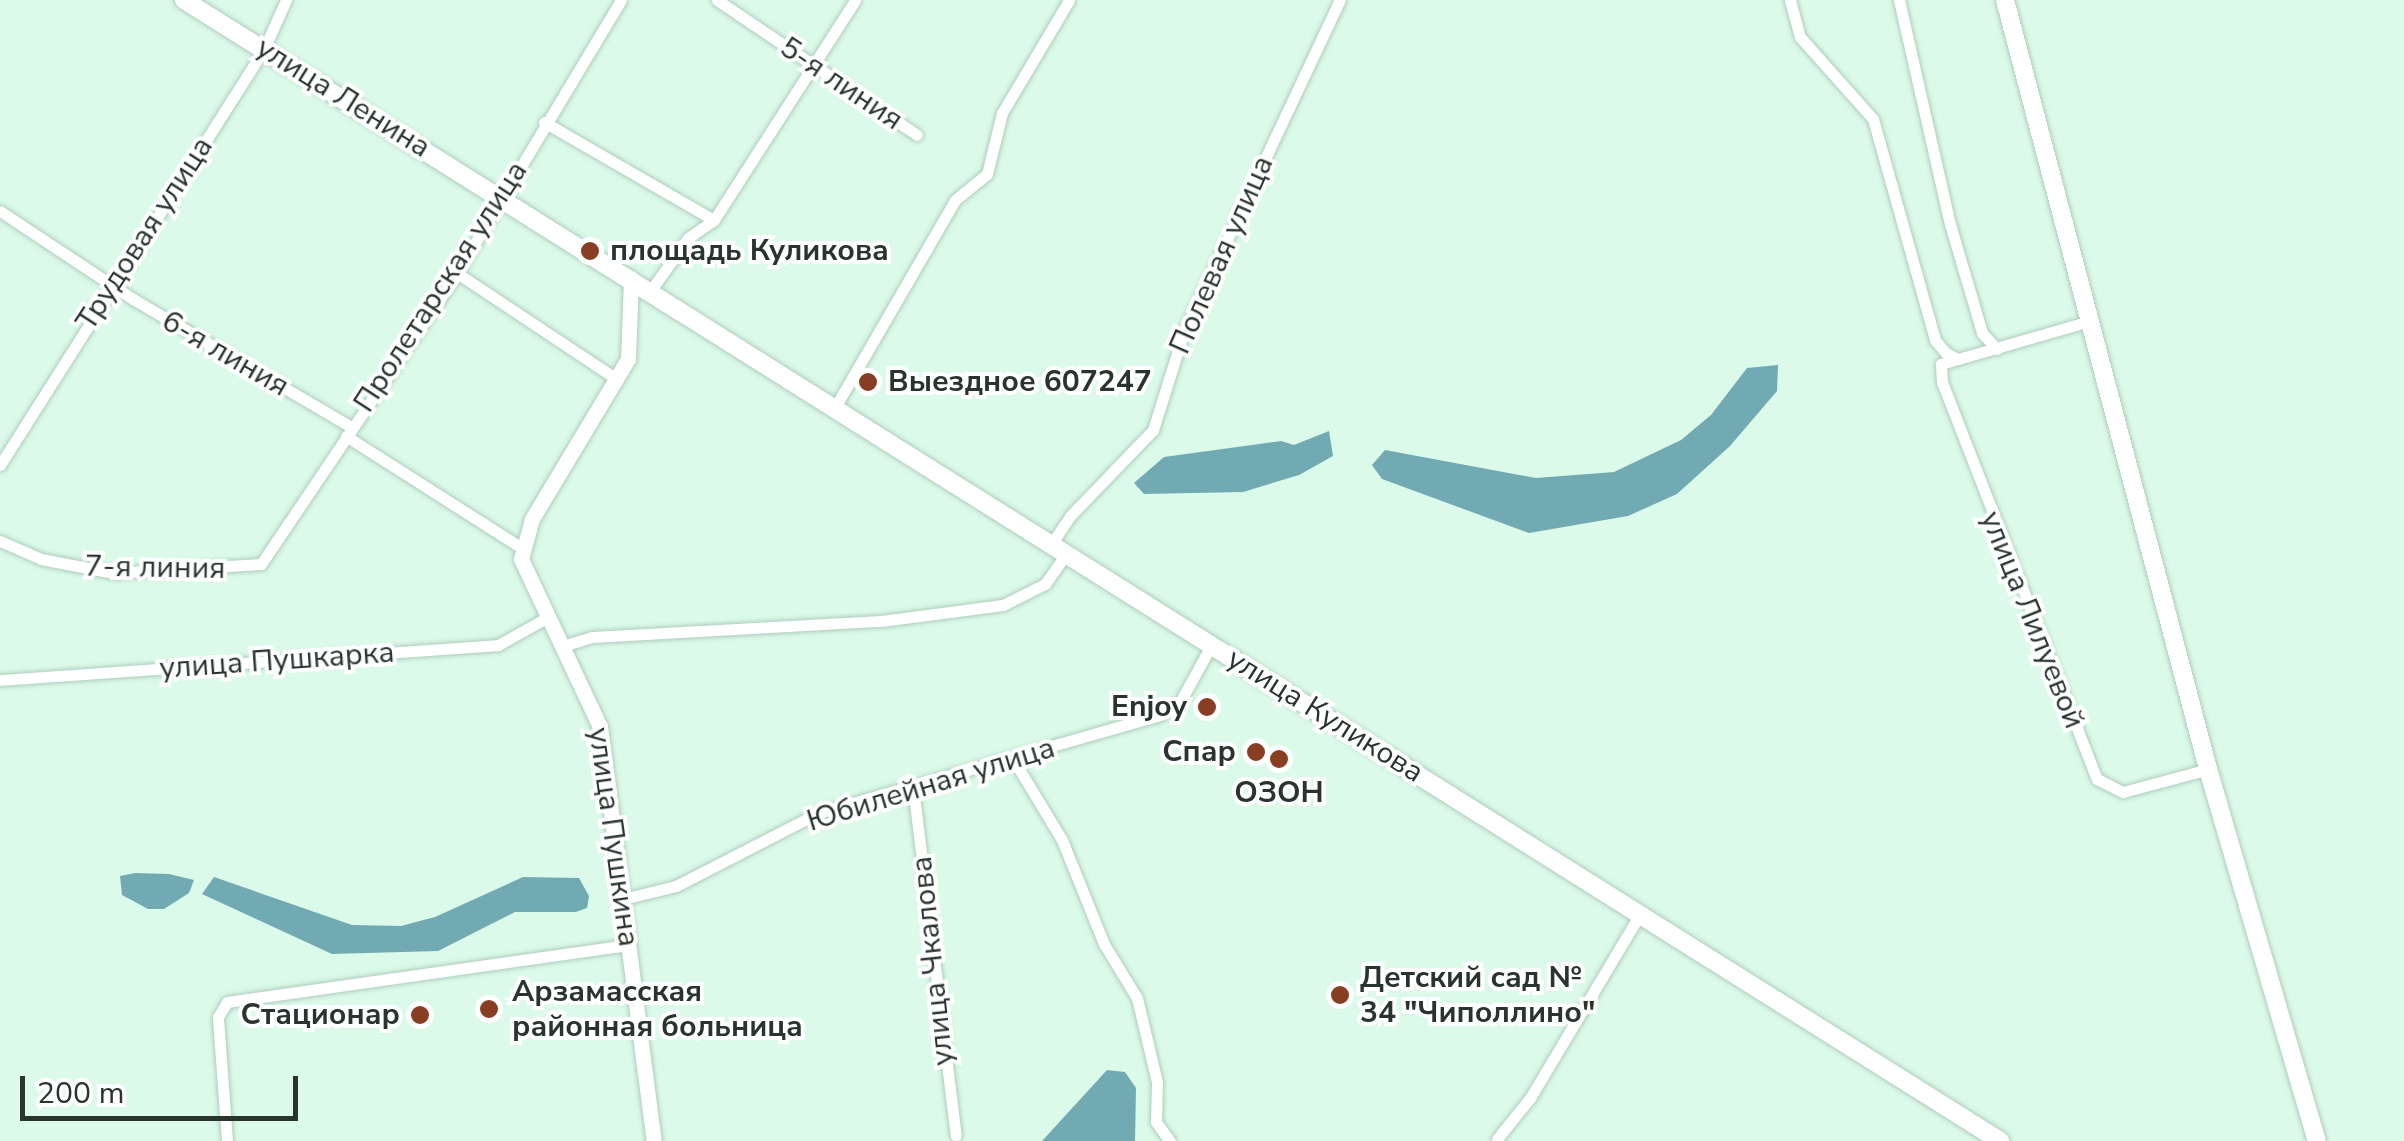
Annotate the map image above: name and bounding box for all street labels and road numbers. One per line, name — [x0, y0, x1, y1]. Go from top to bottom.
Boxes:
street label: улица Ленина — [249, 30, 437, 166]
street label: 5-я линия — [773, 30, 909, 138]
street label: Трудовая улица — [69, 130, 221, 338]
street label: Полевая улица — [1162, 150, 1282, 360]
street label: Пролетарская улица — [346, 155, 536, 419]
street label: 6-я линия — [155, 303, 295, 405]
street label: улица Лилуевой — [1972, 506, 2092, 734]
street label: 7-я линия — [84, 549, 226, 587]
street label: улица Пушкарка — [158, 635, 396, 687]
street label: улица Куликова — [1220, 641, 1430, 791]
street label: улица Пушкина — [580, 725, 646, 949]
street label: Юбилейная улица — [803, 730, 1059, 840]
street label: улица Чкалова — [904, 854, 962, 1068]

